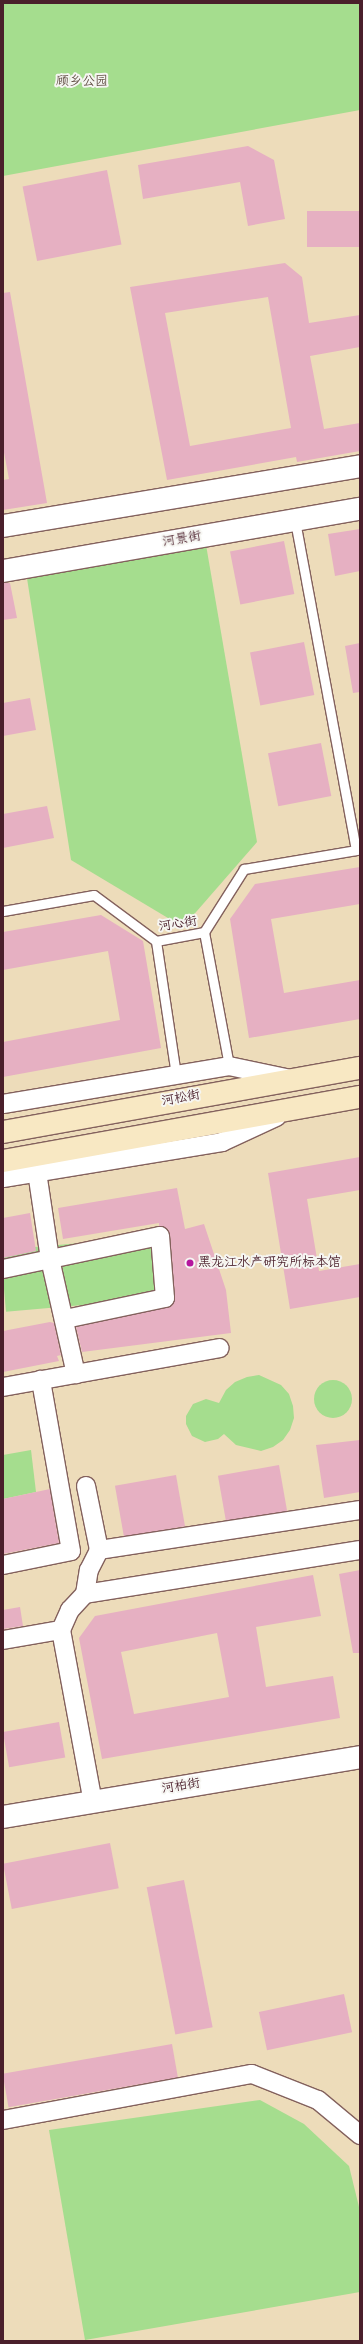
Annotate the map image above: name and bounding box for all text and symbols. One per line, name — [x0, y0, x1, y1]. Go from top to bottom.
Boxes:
park label: 顾乡公园 — [56, 74, 108, 90]
street label: 河景街 — [161, 529, 203, 551]
street label: 河心街 — [158, 914, 198, 936]
street label: 河松街 — [160, 1088, 202, 1110]
place label: 黑龙江水产研究所标本馆 — [198, 1255, 341, 1271]
marker: 黑龙江水产研究所标本馆 — [185, 1258, 195, 1268]
street label: 河柏街 — [161, 1776, 201, 1798]

